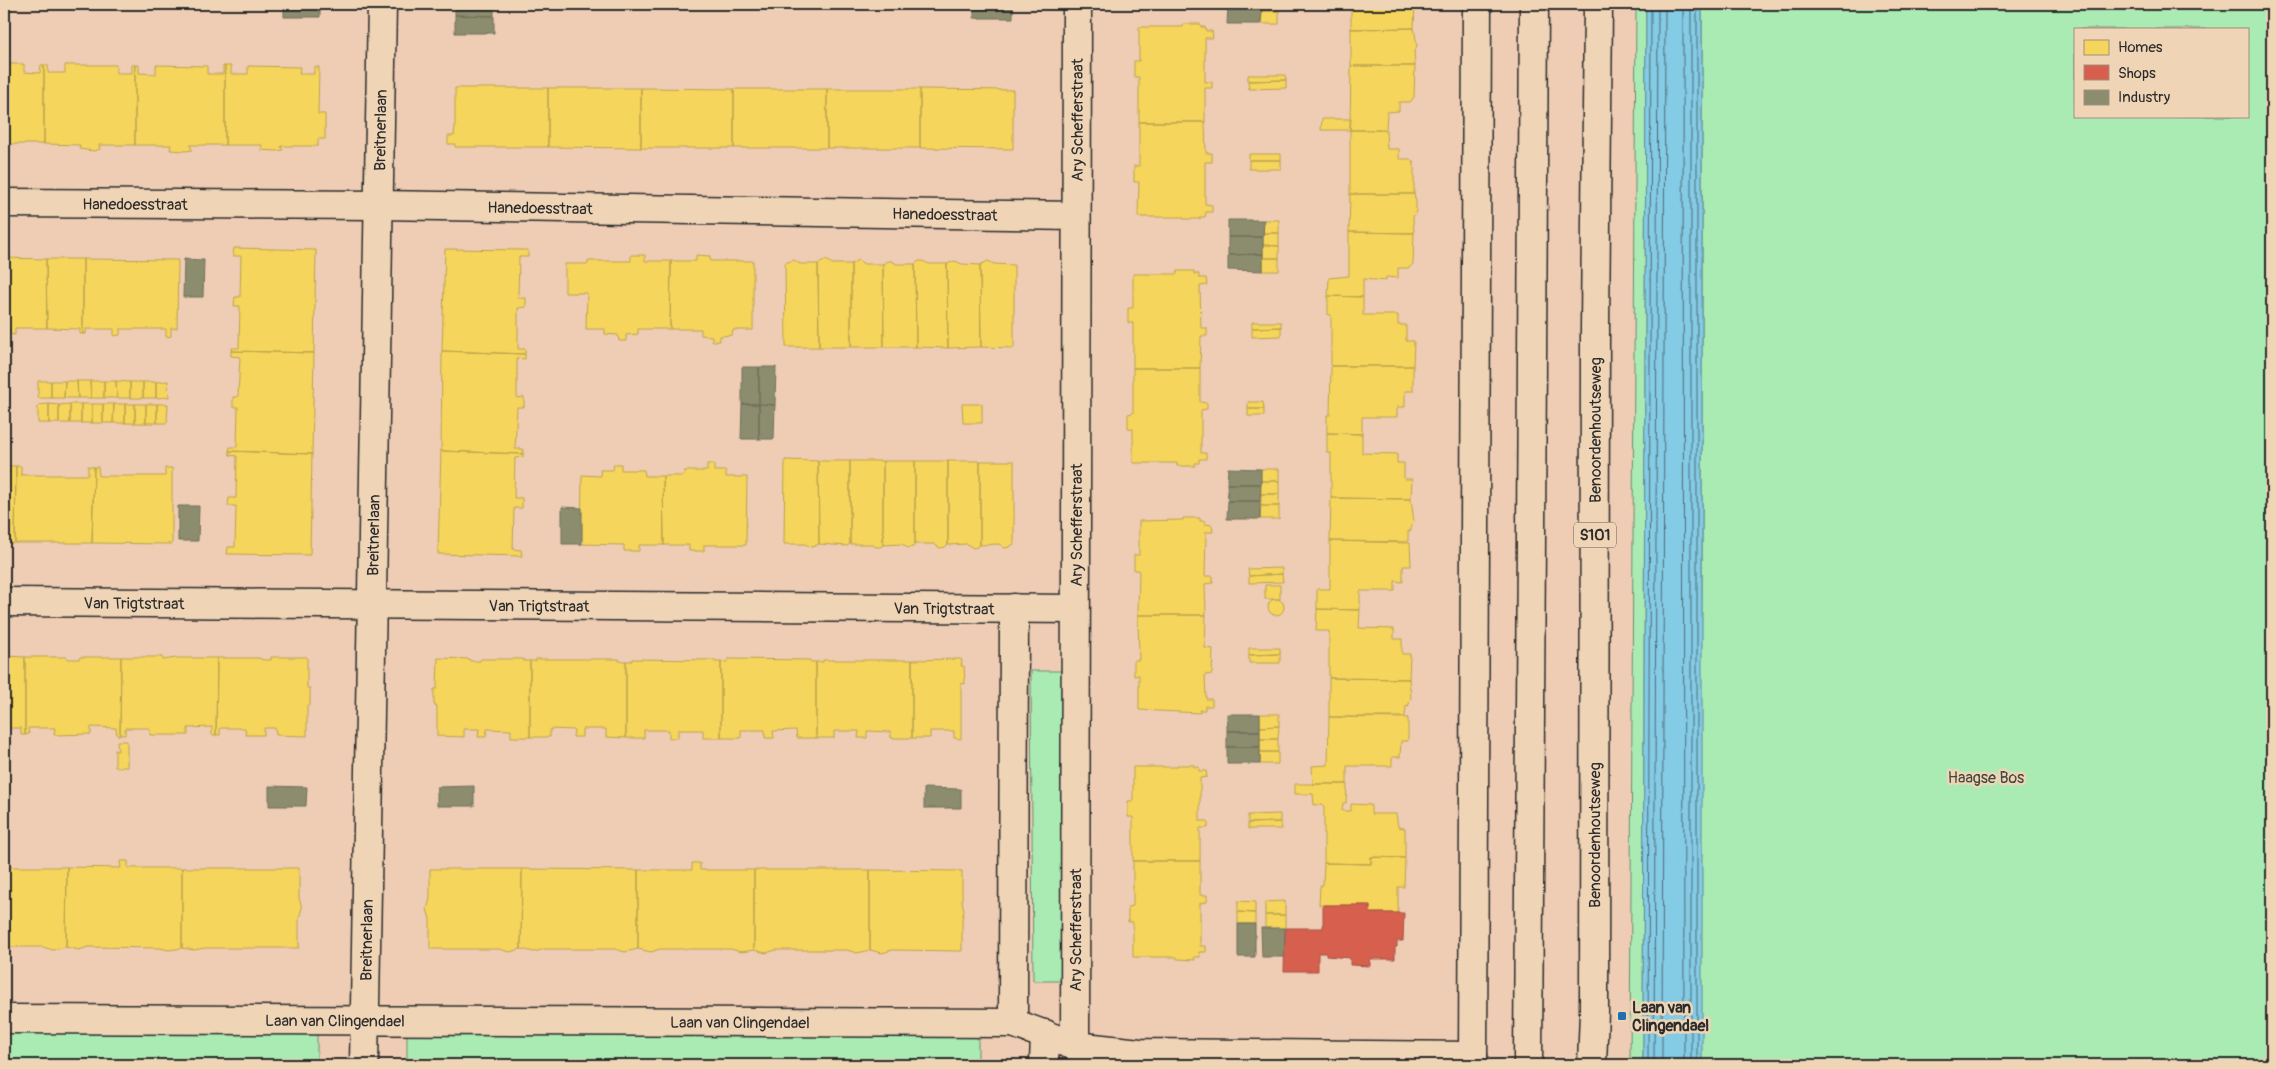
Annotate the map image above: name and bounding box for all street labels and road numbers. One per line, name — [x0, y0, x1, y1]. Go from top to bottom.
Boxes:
street label: Ary Schefferstraat — [1068, 58, 1088, 182]
street label: Breitnerlaan — [370, 89, 392, 171]
street label: Hanedoesstraat — [82, 194, 188, 215]
street label: Hanedoesstraat — [487, 198, 593, 219]
street label: Hanedoesstraat — [892, 204, 998, 226]
street label: Benoordenhoutseweg — [1586, 357, 1606, 503]
street label: Ary Schefferstraat — [1067, 463, 1087, 587]
street label: Breitnerlaan — [363, 494, 385, 576]
road number: S101 — [1574, 522, 1616, 548]
street label: Van Trigtstraat — [84, 594, 185, 614]
street label: Van Trigtstraat — [489, 596, 590, 617]
street label: Van Trigtstraat — [894, 599, 995, 619]
street label: Benoordenhoutseweg — [1585, 762, 1605, 908]
street label: Ary Schefferstraat — [1066, 868, 1086, 992]
street label: Breitnerlaan — [356, 899, 378, 981]
street label: Laan van Clingendael — [265, 1011, 405, 1032]
street label: Laan van Clingendael — [670, 1013, 810, 1033]

